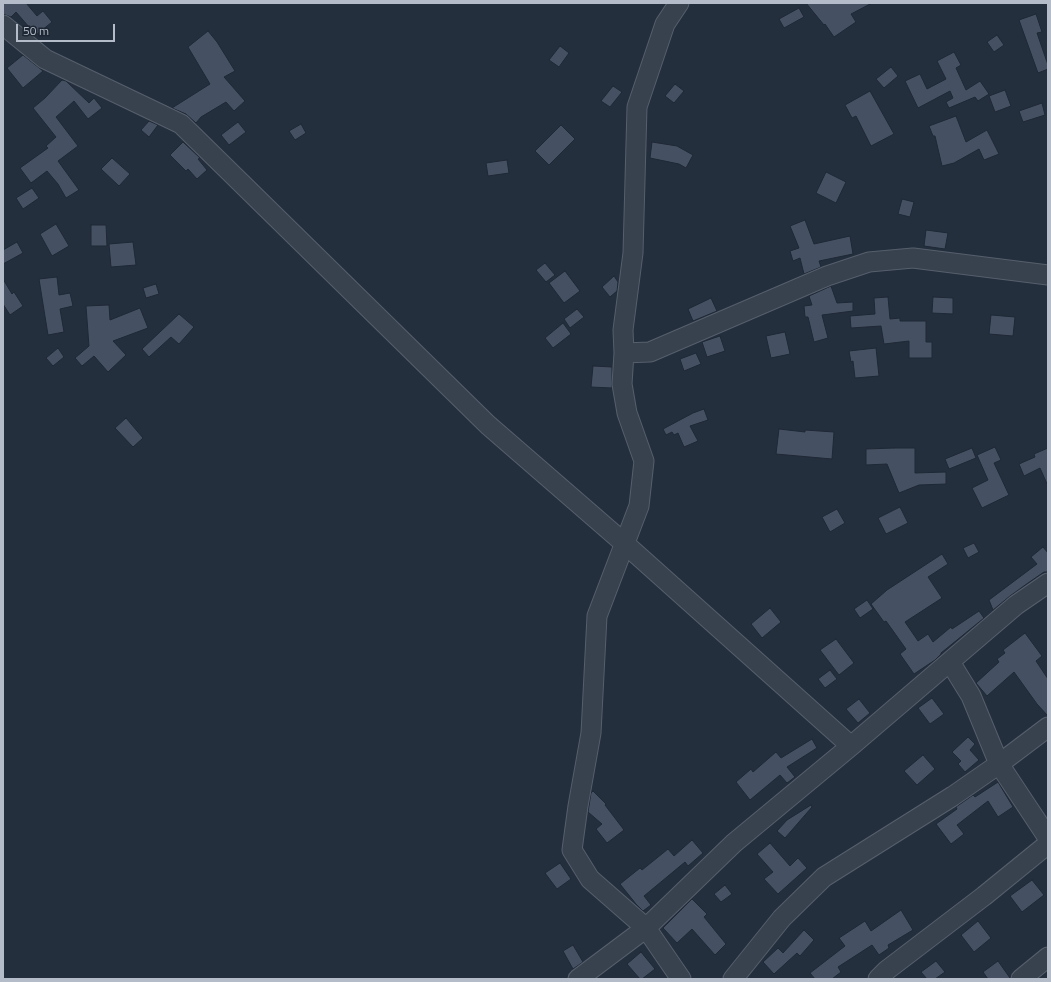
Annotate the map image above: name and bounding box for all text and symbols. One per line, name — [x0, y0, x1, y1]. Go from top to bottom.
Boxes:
scale bar — [18, 16, 117, 42]
text: 50 m — [23, 21, 49, 40]

